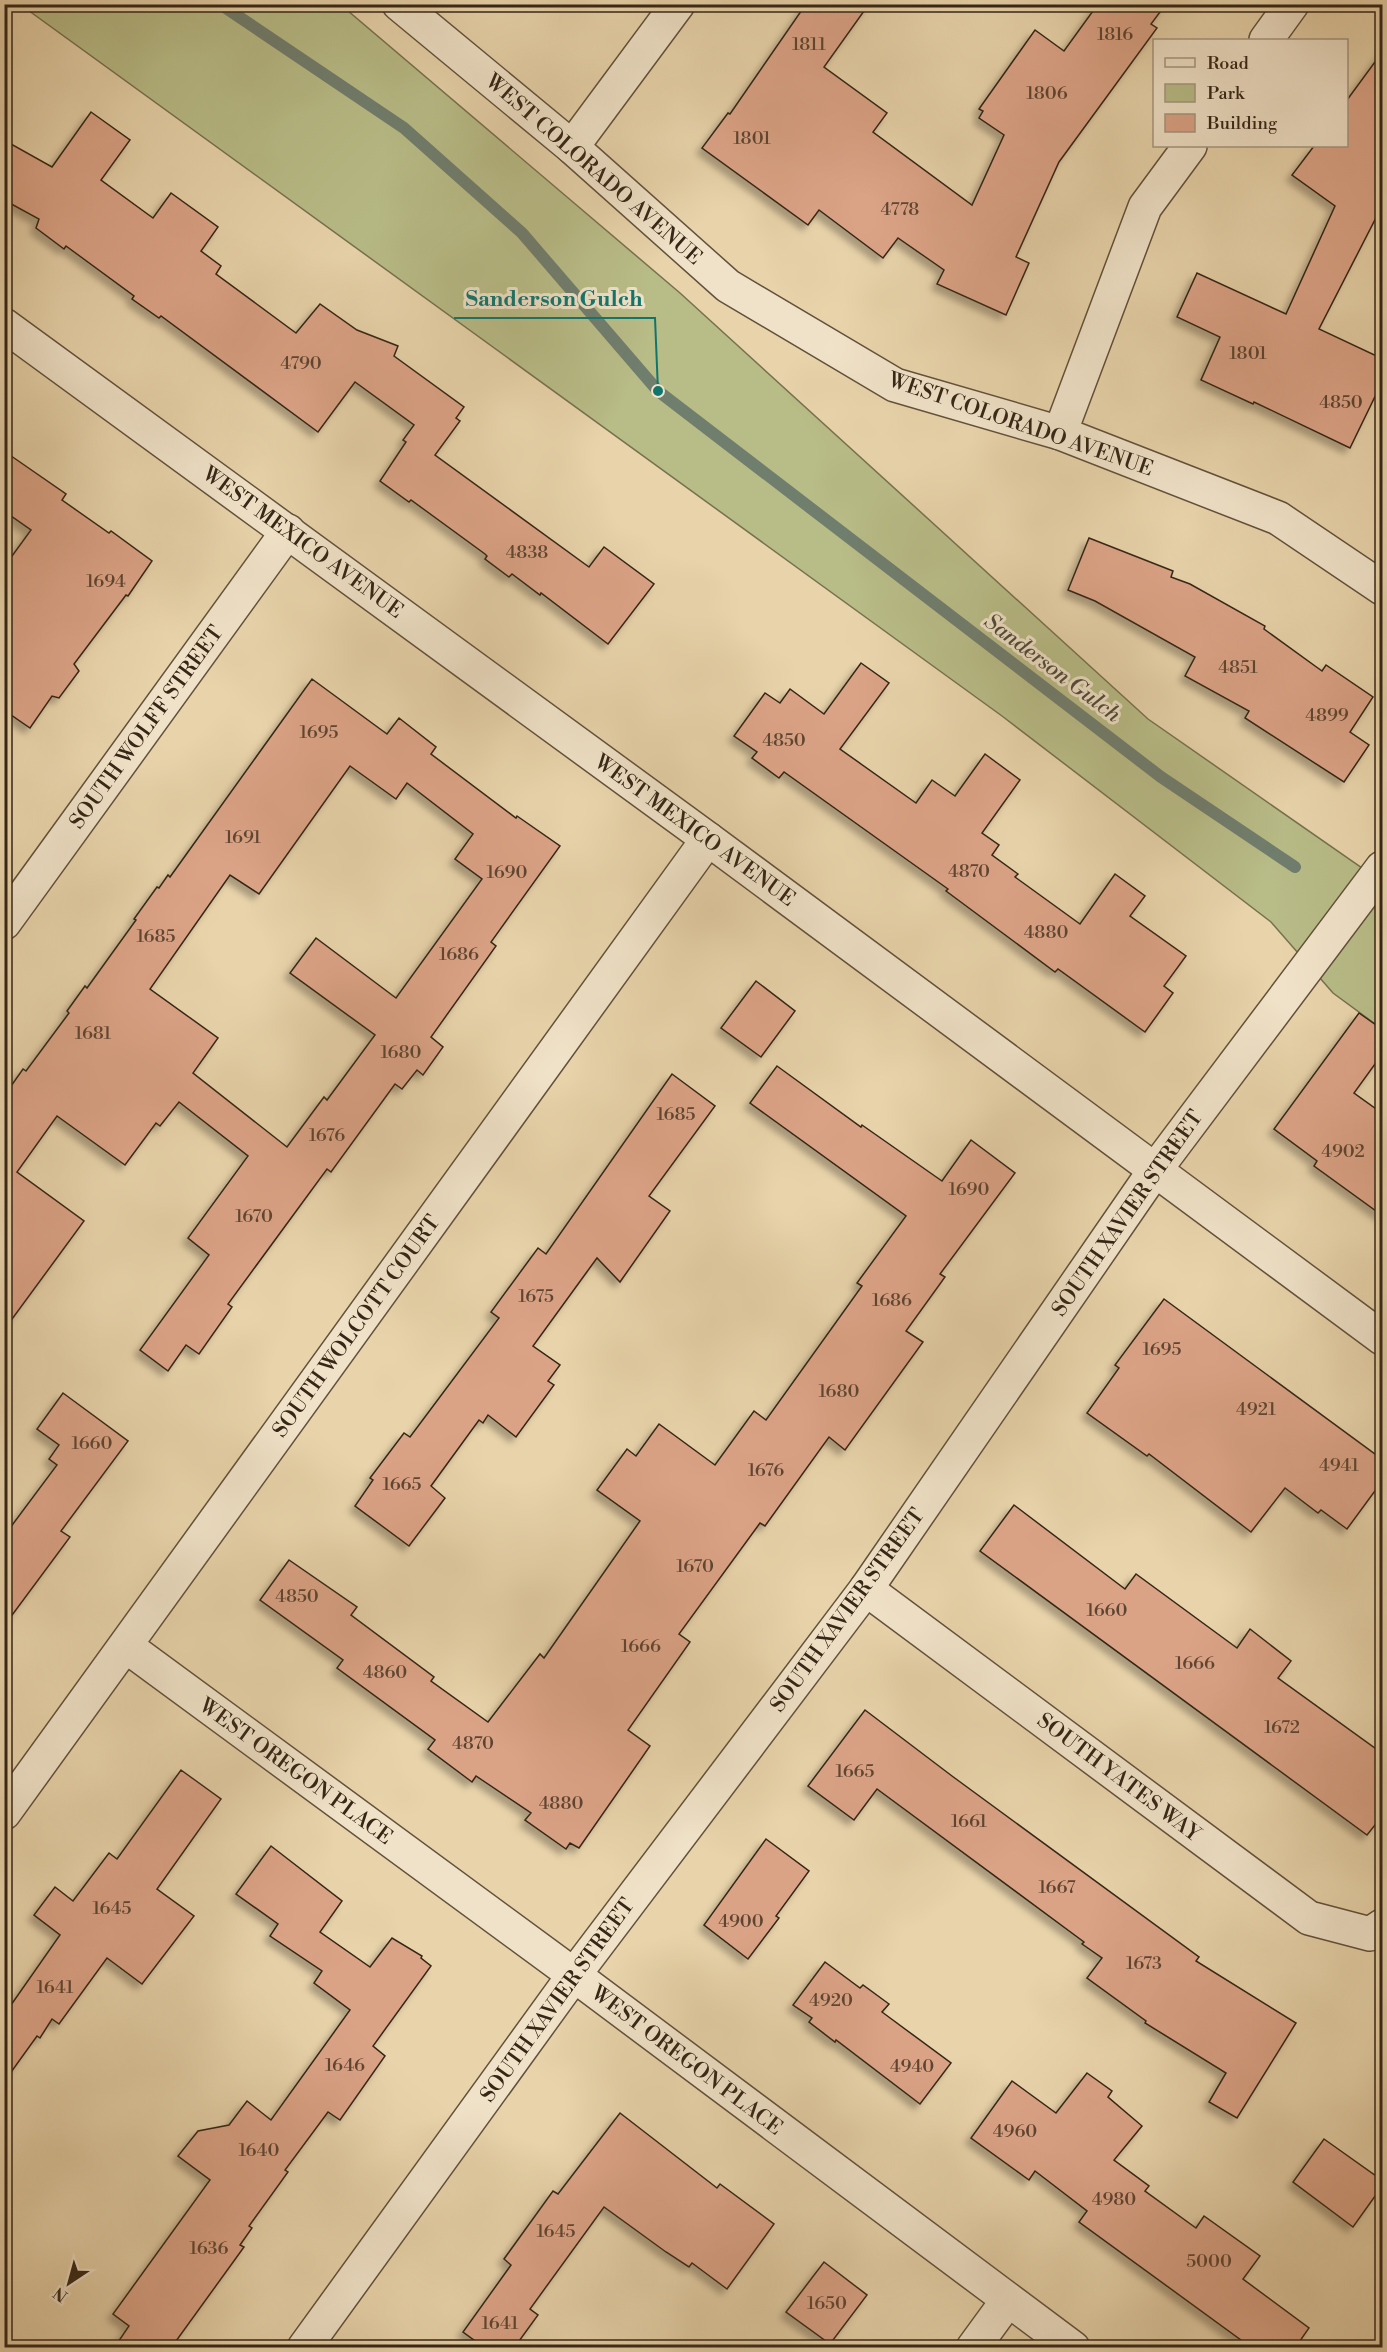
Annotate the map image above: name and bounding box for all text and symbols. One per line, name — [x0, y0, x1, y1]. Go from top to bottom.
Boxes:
house number: 1816 — [1097, 23, 1133, 46]
house number: 1811 — [792, 33, 826, 56]
legend — [1153, 39, 1348, 147]
text: Road — [1207, 52, 1250, 75]
street label: WEST COLORADO AVENUE — [479, 68, 707, 271]
house number: 1806 — [1026, 82, 1068, 105]
text: Park — [1207, 82, 1246, 105]
text: Building — [1206, 112, 1278, 135]
house number: 1801 — [733, 127, 771, 150]
house number: 4778 — [881, 198, 919, 221]
callout: Sanderson Gulch — [454, 278, 655, 318]
text: Sanderson Gulch — [465, 286, 643, 313]
house number: 1801 — [1229, 342, 1267, 365]
house number: 4790 — [280, 352, 322, 375]
street label: WEST COLORADO AVENUE — [884, 367, 1157, 483]
house number: 4850 — [1319, 391, 1363, 414]
street label: WEST MEXICO AVENUE — [196, 461, 408, 624]
house number: 4838 — [506, 541, 548, 564]
house number: 1694 — [86, 570, 126, 593]
water label: Sanderson Gulch — [979, 608, 1126, 729]
street label: SOUTH WOLFF STREET — [64, 621, 229, 834]
house number: 4851 — [1218, 656, 1258, 679]
house number: 4899 — [1305, 704, 1349, 727]
house number: 1695 — [300, 721, 339, 744]
house number: 4850 — [762, 729, 806, 752]
street label: WEST MEXICO AVENUE — [588, 749, 800, 912]
house number: 1691 — [225, 826, 261, 849]
house number: 4870 — [948, 860, 990, 883]
house number: 1690 — [487, 861, 527, 884]
house number: 4880 — [1024, 921, 1068, 944]
house number: 1685 — [137, 925, 176, 948]
house number: 1686 — [439, 943, 479, 966]
house number: 1681 — [75, 1022, 111, 1045]
house number: 1680 — [381, 1041, 422, 1064]
house number: 1685 — [657, 1103, 696, 1126]
street label: SOUTH XAVIER STREET — [1047, 1105, 1209, 1322]
house number: 1676 — [309, 1124, 345, 1147]
house number: 4902 — [1321, 1140, 1365, 1163]
house number: 1690 — [949, 1178, 989, 1201]
house number: 1670 — [235, 1205, 273, 1228]
street label: SOUTH WOLCOTT COURT — [267, 1210, 446, 1443]
house number: 1675 — [518, 1285, 554, 1308]
house number: 1686 — [872, 1289, 912, 1312]
house number: 1695 — [1143, 1338, 1182, 1361]
house number: 1680 — [819, 1380, 860, 1403]
house number: 4921 — [1236, 1398, 1276, 1421]
house number: 1660 — [72, 1432, 112, 1455]
house number: 4941 — [1319, 1454, 1359, 1477]
house number: 1676 — [748, 1459, 784, 1482]
house number: 1665 — [383, 1473, 422, 1496]
street label: SOUTH XAVIER STREET — [765, 1503, 931, 1718]
house number: 1670 — [676, 1555, 714, 1578]
house number: 4850 — [275, 1585, 319, 1608]
house number: 1660 — [1087, 1599, 1127, 1622]
house number: 1666 — [621, 1635, 661, 1658]
house number: 1666 — [1175, 1652, 1215, 1675]
house number: 4860 — [363, 1661, 407, 1684]
street label: WEST OREGON PLACE — [193, 1692, 397, 1851]
street label: SOUTH YATES WAY — [1032, 1708, 1206, 1848]
house number: 1672 — [1264, 1716, 1300, 1739]
house number: 4870 — [452, 1732, 494, 1755]
house number: 1665 — [836, 1760, 875, 1783]
house number: 4880 — [539, 1792, 583, 1815]
house number: 1661 — [951, 1810, 987, 1833]
house number: 1667 — [1038, 1876, 1076, 1899]
street label: SOUTH XAVIER STREET — [475, 1893, 641, 2108]
house number: 1645 — [92, 1897, 132, 1920]
house number: 4900 — [718, 1910, 764, 1933]
house number: 1673 — [1126, 1952, 1162, 1975]
house number: 1641 — [37, 1976, 74, 1999]
street label: WEST OREGON PLACE — [585, 1980, 787, 2141]
house number: 4920 — [809, 1989, 853, 2012]
house number: 1646 — [325, 2054, 365, 2077]
house number: 4940 — [890, 2055, 934, 2078]
house number: 4960 — [993, 2120, 1037, 2143]
house number: 1640 — [238, 2139, 280, 2162]
house number: 4980 — [1092, 2188, 1136, 2211]
house number: 1645 — [536, 2220, 576, 2243]
house number: 1636 — [190, 2237, 229, 2260]
house number: 5000 — [1186, 2250, 1232, 2273]
north arrow — [39, 2253, 99, 2313]
text: N — [49, 2282, 72, 2306]
house number: 1650 — [807, 2292, 847, 2315]
house number: 1641 — [482, 2312, 519, 2335]

